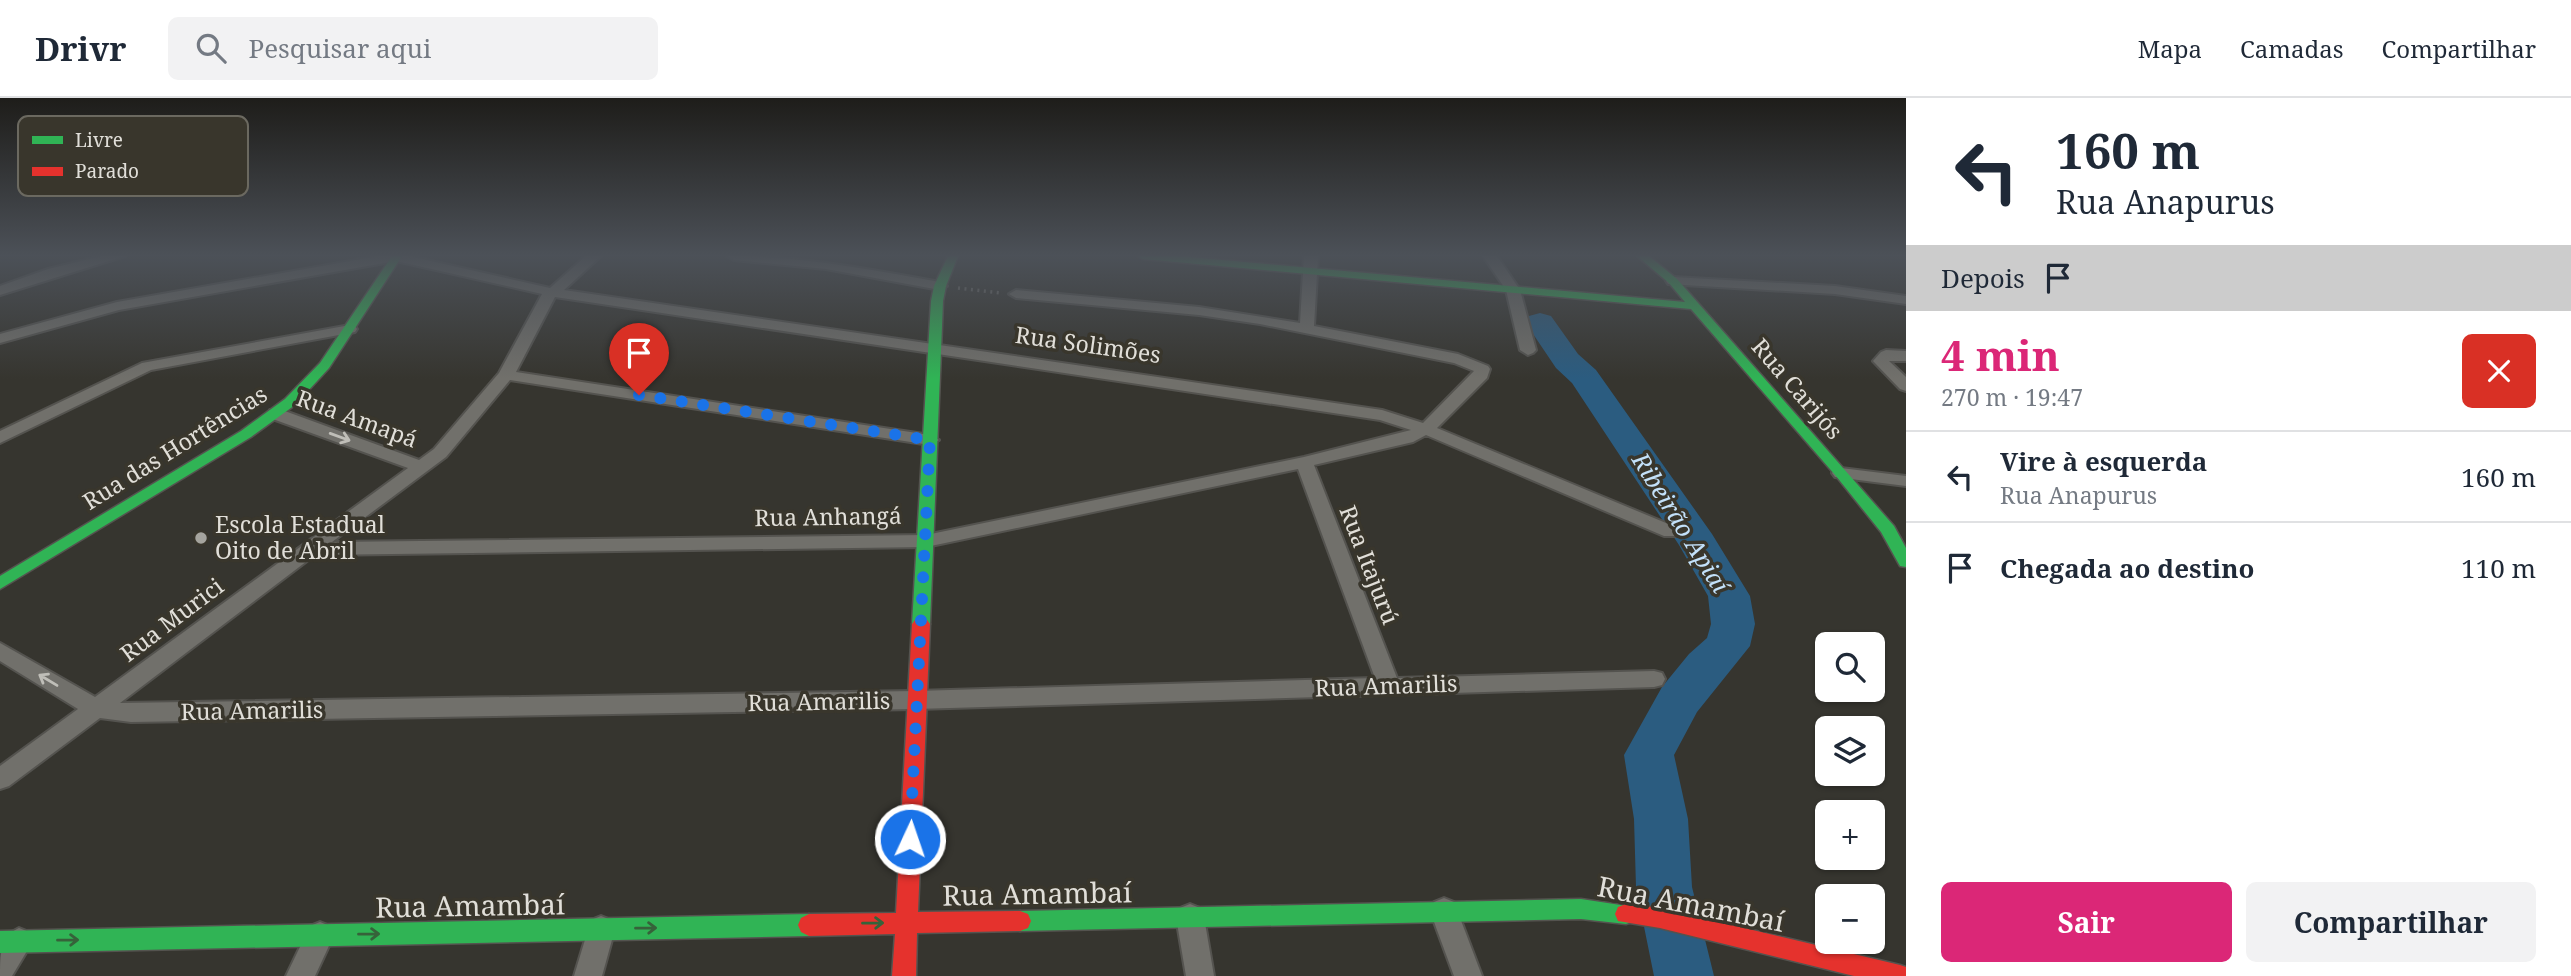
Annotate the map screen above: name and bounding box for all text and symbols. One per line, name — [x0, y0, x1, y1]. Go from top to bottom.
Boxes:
search box — [168, 17, 658, 80]
text: Drivr — [35, 26, 126, 71]
icon: search — [192, 29, 230, 67]
text: Pesquisar aqui — [248, 30, 431, 66]
text: Mapa — [2138, 32, 2202, 65]
text: Camadas — [2240, 32, 2344, 65]
text: Compartilhar — [2382, 32, 2536, 65]
legend — [18, 116, 248, 196]
text: 160 m — [2056, 117, 2200, 183]
icon: left — [1941, 126, 2032, 217]
text: Livre — [75, 127, 123, 153]
text: Parado — [75, 158, 139, 184]
text: Rua Anapurus — [2056, 180, 2275, 223]
icon: arrive — [2039, 259, 2077, 297]
text: Depois — [1941, 260, 2025, 296]
street label: Rua Solimões — [1013, 318, 1163, 370]
pin — [609, 323, 669, 395]
text: 4 min — [1941, 326, 2060, 383]
street label: Rua Carijós — [1745, 331, 1851, 446]
icon: arrive — [620, 334, 658, 372]
button: close — [2462, 334, 2536, 408]
street label: Rua das Hortências — [76, 378, 273, 517]
street label: Rua Amapá — [292, 381, 422, 455]
text: 270 m · 19:47 — [1941, 381, 2083, 413]
one-way arrow — [328, 432, 350, 444]
text: Vire à esquerda — [2000, 443, 2207, 479]
water label: Ribeirão Apiaí — [1624, 445, 1739, 601]
icon: left — [1941, 458, 1979, 496]
text: 160 m — [2461, 459, 2536, 495]
text: Rua Anapurus — [2000, 479, 2157, 511]
street label: Rua Anhangá — [754, 499, 902, 533]
street label: Rua Itajurú — [1333, 501, 1407, 629]
place label: Escola Estadual Oito de Abril — [215, 508, 385, 566]
marker: Escola Estadual Oito de Abril — [193, 530, 209, 546]
icon: arrive — [1941, 549, 1979, 587]
text: Chegada ao destino — [2000, 550, 2255, 586]
text: 110 m — [2461, 550, 2536, 586]
street label: Rua Murici — [113, 569, 230, 669]
map controls — [1815, 632, 1885, 954]
button: search — [1815, 632, 1885, 702]
street label: Rua Amarilis — [1314, 667, 1458, 703]
one-way arrow — [38, 672, 58, 686]
street label: Rua Amarilis — [747, 684, 891, 718]
street label: Rua Amarilis — [180, 693, 324, 727]
button: layers — [1815, 716, 1885, 786]
button: + — [1815, 800, 1885, 870]
position arrow — [873, 802, 947, 876]
street label: Rua Amambaí — [1595, 866, 1788, 940]
street label: Rua Amambaí — [942, 872, 1132, 914]
button: Sair — [1941, 882, 2232, 962]
button: Compartilhar — [2246, 882, 2536, 962]
street label: Rua Amambaí — [375, 884, 565, 926]
button: − — [1815, 884, 1885, 954]
one-way arrow — [861, 917, 884, 930]
one-way arrow — [634, 921, 657, 935]
one-way arrow — [357, 927, 380, 941]
one-way arrow — [56, 933, 79, 947]

